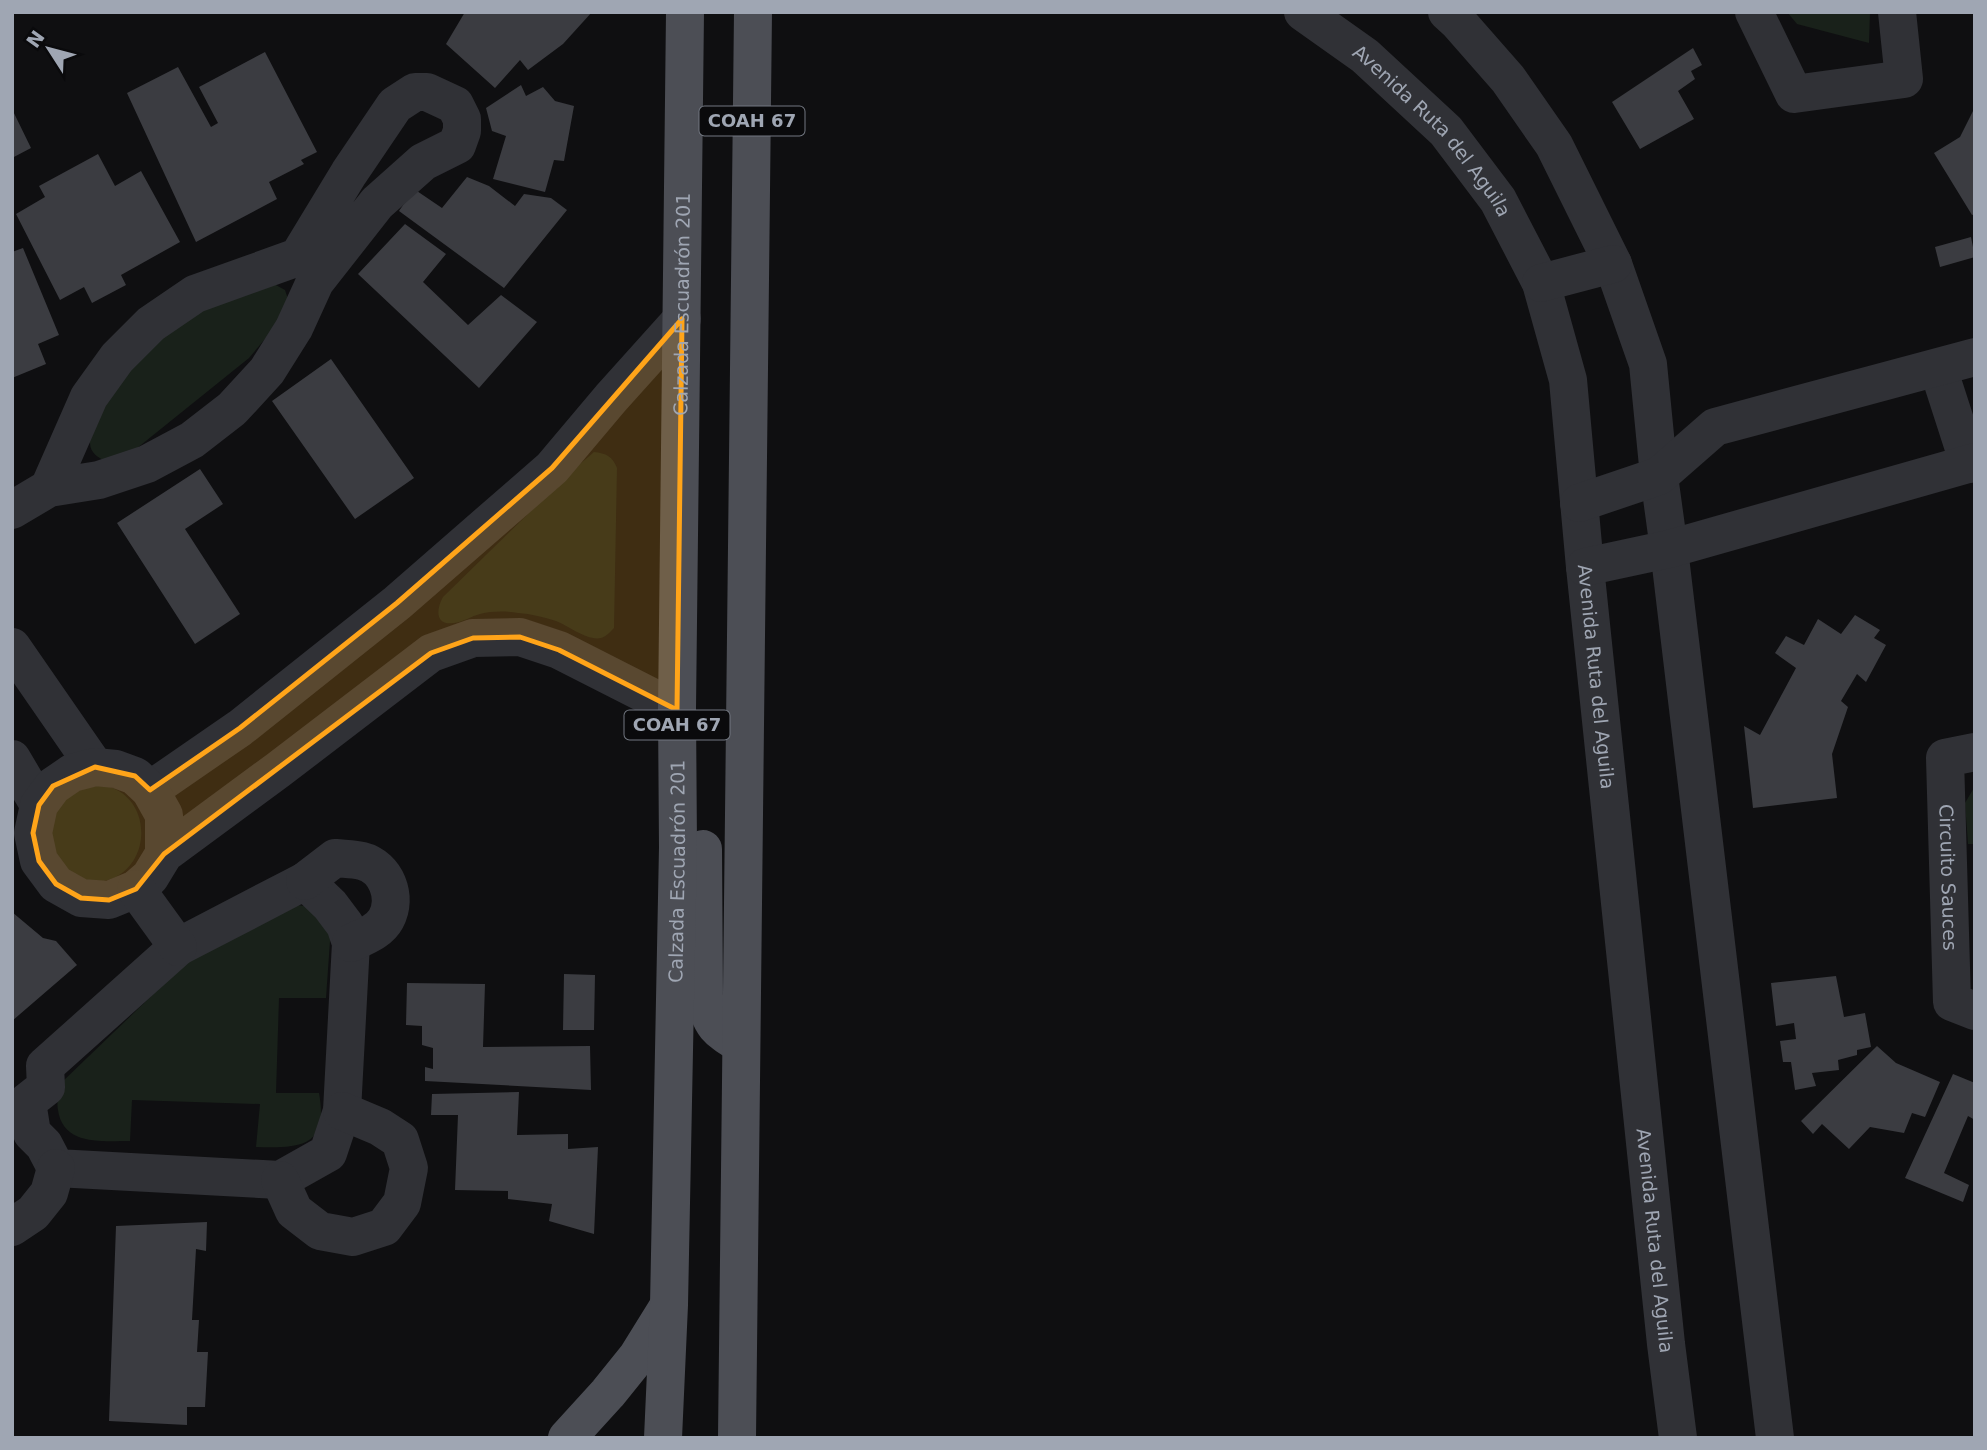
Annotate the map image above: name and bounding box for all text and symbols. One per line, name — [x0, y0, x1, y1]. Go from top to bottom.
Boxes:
north arrow — [14, 14, 84, 84]
text: N — [22, 26, 49, 52]
street label: Avenida Ruta del Aguila — [1349, 40, 1516, 220]
road number: COAH 67 — [700, 106, 804, 136]
street label: Calzada Escuadrón 201 — [669, 193, 694, 416]
street label: Avenida Ruta del Aguila — [1574, 563, 1619, 790]
road number: COAH 67 — [624, 710, 730, 740]
street label: Calzada Escuadrón 201 — [664, 760, 689, 983]
street label: Circuito Sauces — [1935, 804, 1962, 951]
street label: Avenida Ruta del Aguila — [1633, 1127, 1678, 1354]

